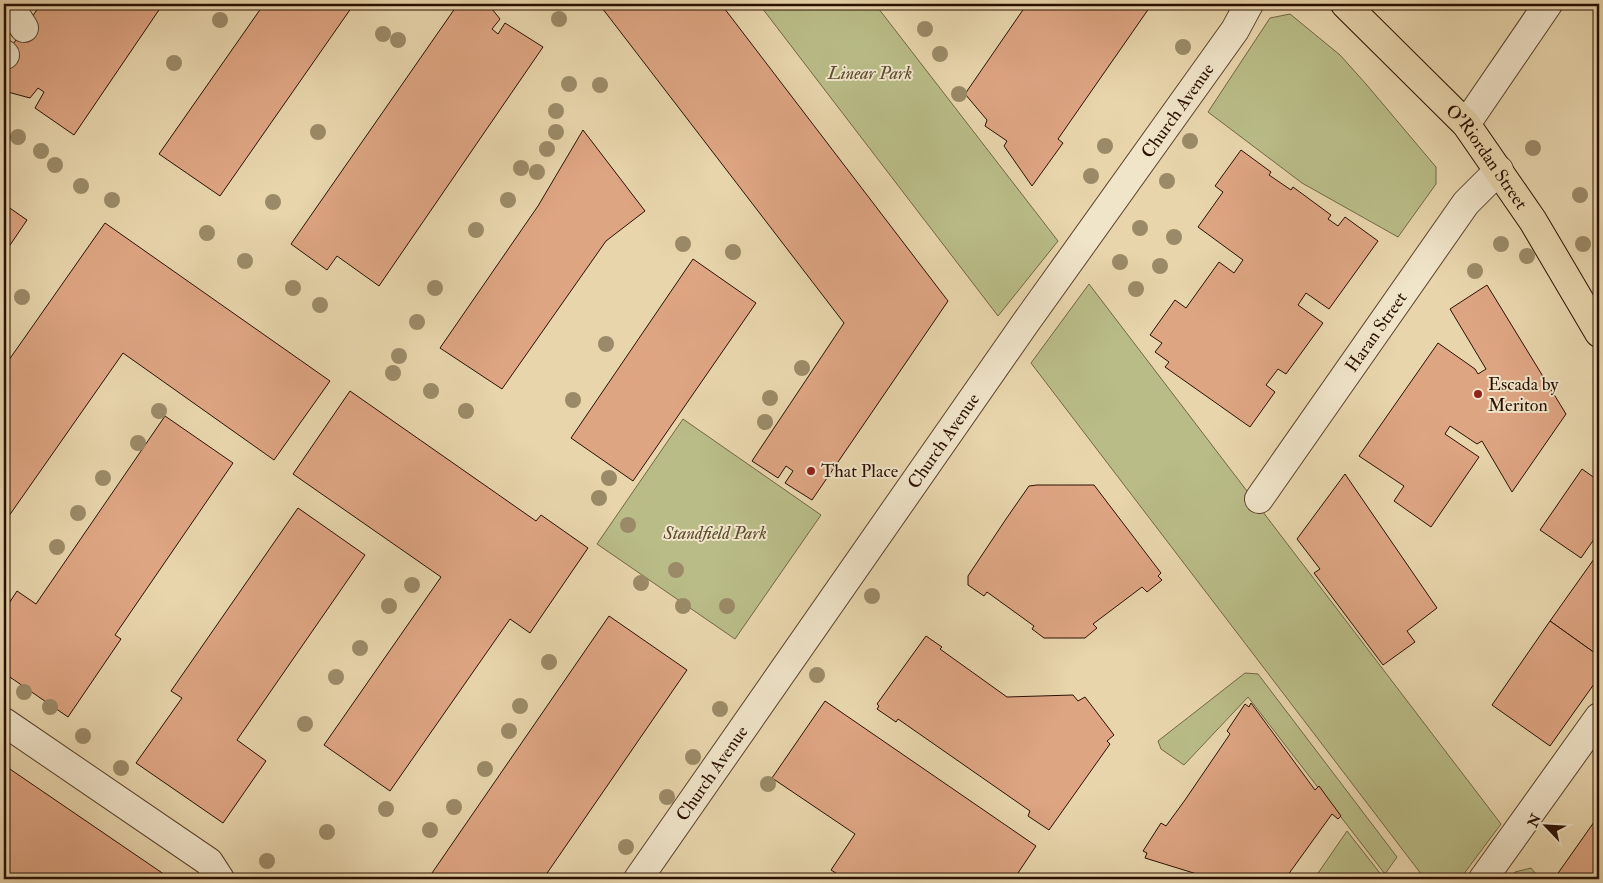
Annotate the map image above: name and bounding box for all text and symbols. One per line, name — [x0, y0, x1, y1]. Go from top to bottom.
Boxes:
street label: Church Avenue — [1136, 58, 1220, 163]
park label: Linear Park — [827, 62, 912, 85]
street label: O'Riordan Street — [1441, 99, 1533, 214]
street label: Haran Street — [1340, 287, 1412, 377]
place label: Escada by Meriton — [1488, 373, 1560, 417]
marker: Escada by Meriton — [1472, 388, 1484, 400]
street label: Church Avenue — [902, 389, 985, 493]
place label: That Place — [821, 460, 899, 483]
marker: That Place — [805, 465, 817, 477]
park label: Standfield Park — [662, 522, 767, 545]
street label: Church Avenue — [671, 721, 754, 826]
north arrow — [1520, 800, 1570, 850]
text: N — [1524, 811, 1545, 831]

